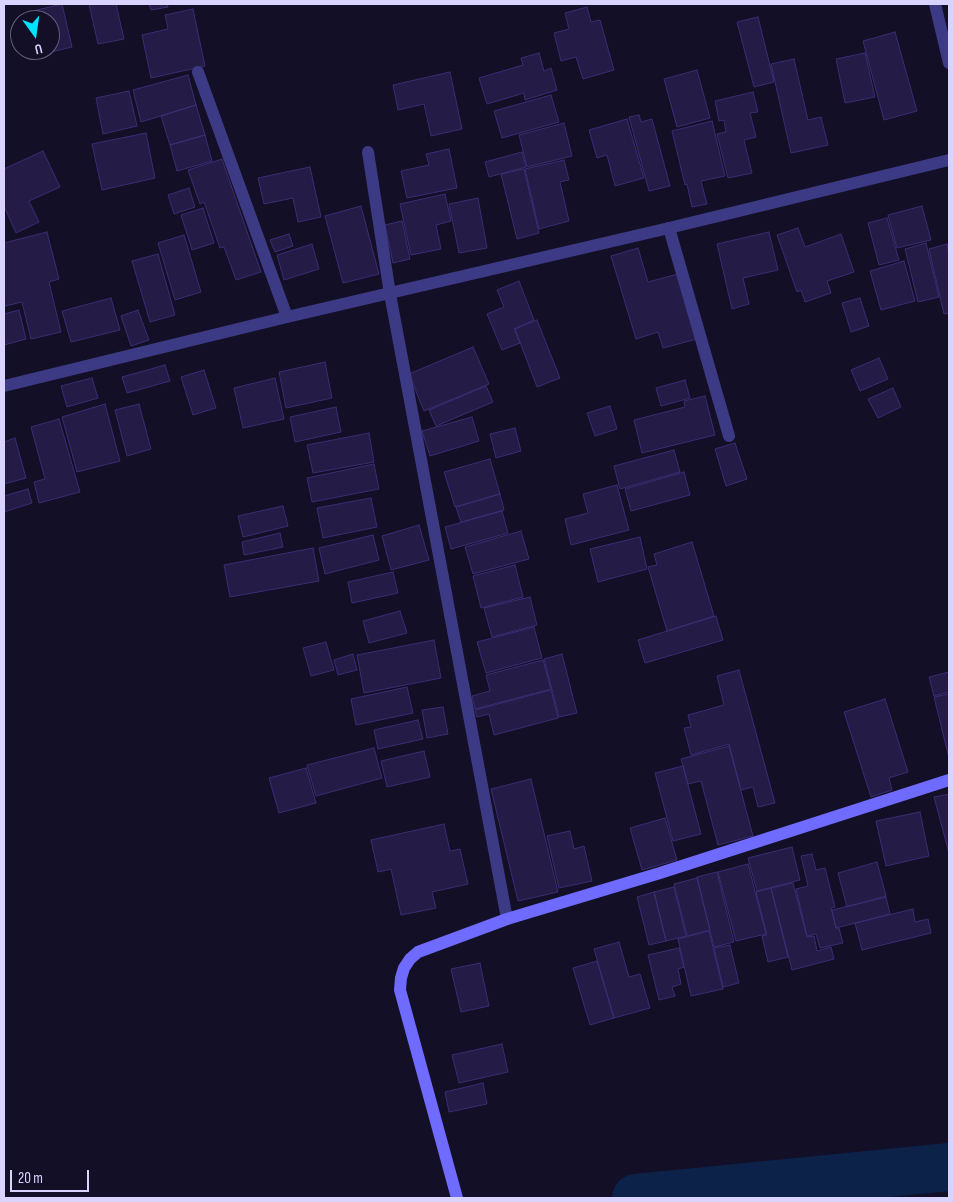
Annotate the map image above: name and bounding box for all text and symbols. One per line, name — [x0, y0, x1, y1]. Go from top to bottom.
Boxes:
north arrow — [10, 10, 60, 60]
text: U — [33, 40, 44, 58]
scale bar — [12, 1160, 91, 1192]
text: 20 m — [18, 1169, 43, 1188]

